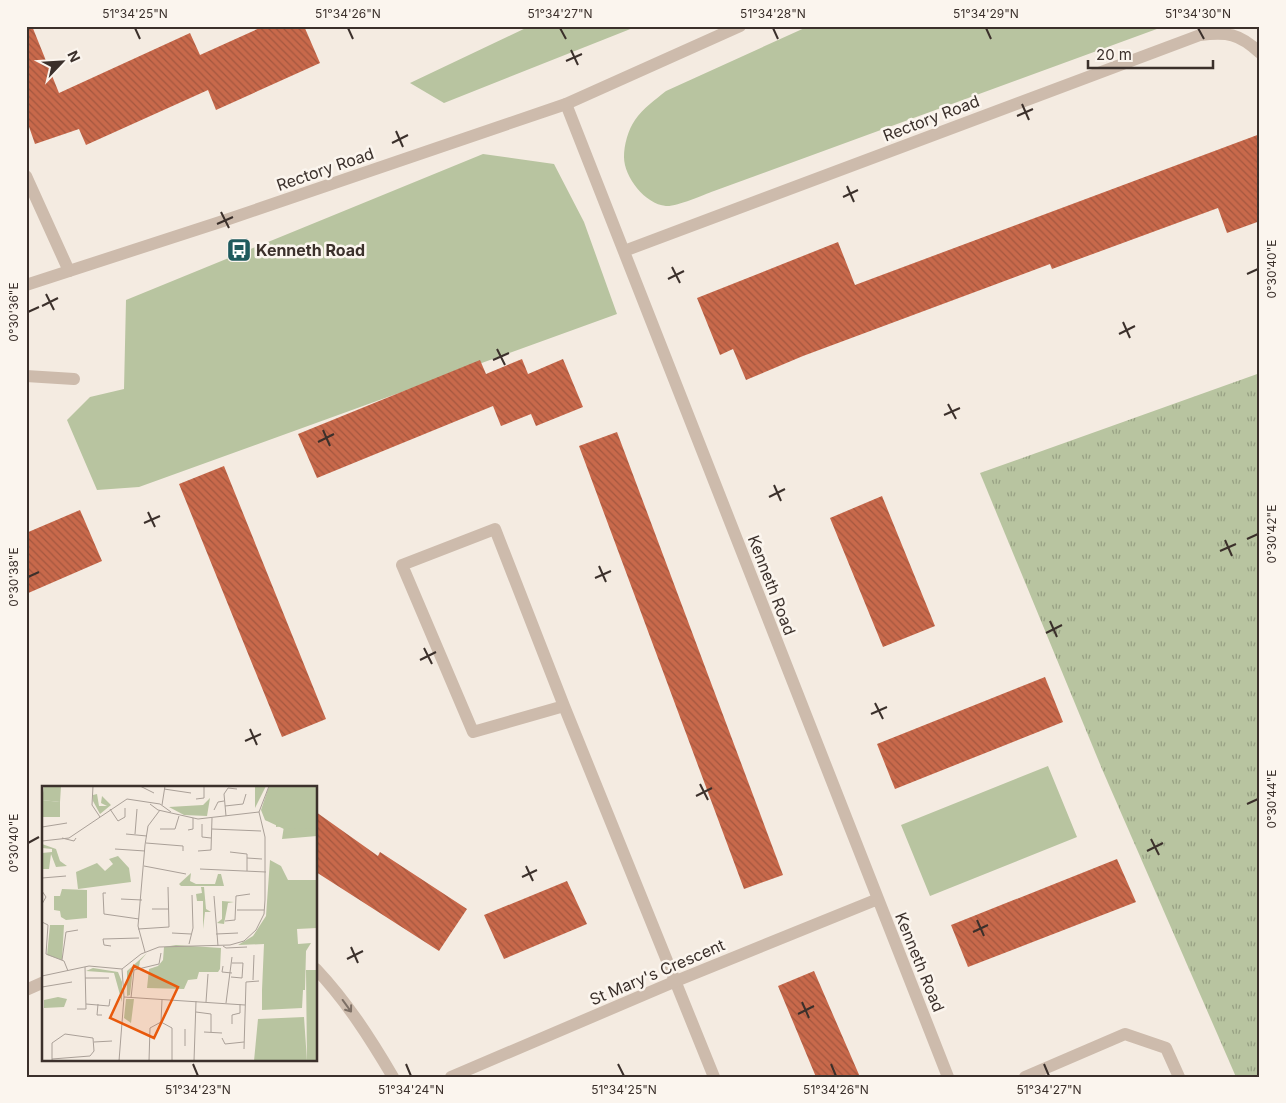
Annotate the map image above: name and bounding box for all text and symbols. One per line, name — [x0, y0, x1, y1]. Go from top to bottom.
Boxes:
text: 51°34'25"N — [102, 6, 168, 21]
text: 51°34'26"N — [315, 6, 381, 21]
text: 51°34'27"N — [527, 6, 593, 21]
text: 51°34'28"N — [740, 6, 806, 21]
text: 51°34'29"N — [953, 6, 1019, 21]
text: 51°34'30"N — [1165, 6, 1231, 21]
north arrow — [38, 38, 88, 88]
scale bar — [1088, 38, 1214, 70]
text: 20 m — [1096, 45, 1132, 64]
text: N — [64, 48, 84, 65]
street label: Rectory Road — [880, 90, 982, 146]
street label: Rectory Road — [274, 143, 376, 195]
bus stop icon: Kenneth Road — [226, 237, 252, 263]
place label: Kenneth Road — [256, 240, 365, 260]
text: 0°30'40"E — [1264, 240, 1279, 299]
text: 0°30'36"E — [6, 282, 21, 342]
text: 0°30'42"E — [1264, 505, 1279, 563]
street label: Kenneth Road — [744, 532, 800, 638]
text: 0°30'38"E — [6, 547, 21, 607]
text: 0°30'44"E — [1264, 769, 1279, 829]
inset map — [42, 786, 318, 1060]
text: 0°30'40"E — [6, 814, 21, 873]
street label: Kenneth Road — [891, 909, 949, 1015]
street label: St Mary's Crescent — [586, 935, 728, 1009]
one-way arrow — [342, 999, 353, 1012]
text: 51°34'23"N — [165, 1082, 231, 1097]
text: 51°34'24"N — [378, 1082, 444, 1097]
text: 51°34'25"N — [591, 1082, 657, 1097]
text: 51°34'26"N — [803, 1082, 869, 1097]
text: 51°34'27"N — [1016, 1082, 1082, 1097]

